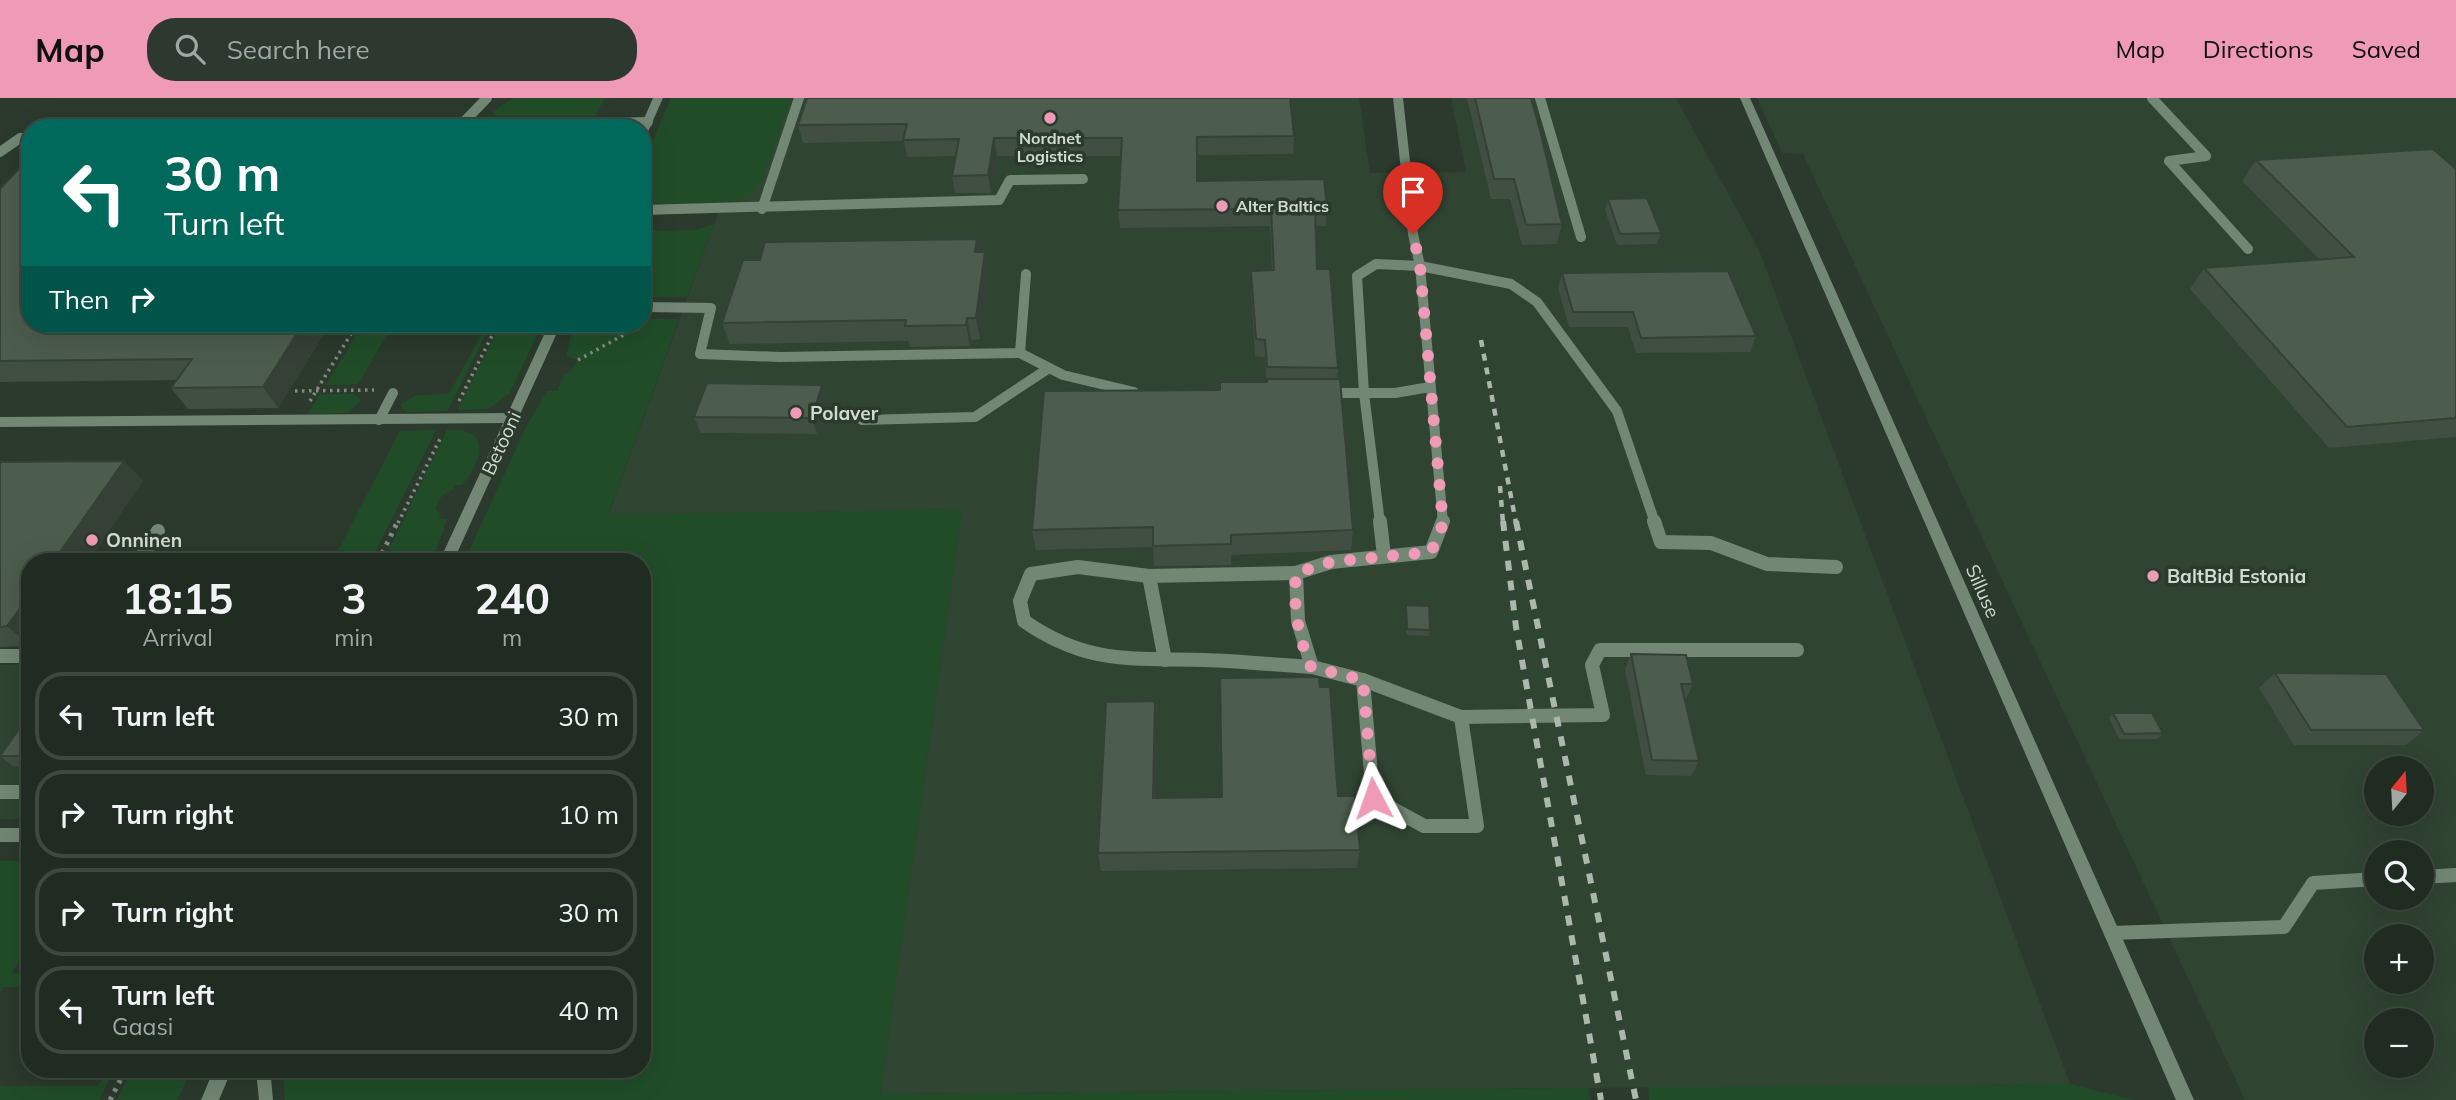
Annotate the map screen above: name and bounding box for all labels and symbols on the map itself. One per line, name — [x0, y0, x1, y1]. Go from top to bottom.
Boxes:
marker: Nordnet Logistics — [1042, 110, 1058, 126]
place label: Nordnet Logistics — [1017, 128, 1083, 166]
pin — [1383, 162, 1443, 234]
place label: Alter Baltics — [1236, 196, 1329, 216]
marker: Alter Baltics — [1214, 198, 1230, 214]
place label: Polaver — [810, 401, 879, 425]
marker: Polaver — [788, 405, 804, 421]
street label: Betooni — [476, 407, 526, 479]
place label: Onninen — [106, 528, 182, 552]
marker: Onninen — [84, 532, 100, 548]
street label: Silluse — [1961, 560, 2005, 622]
place label: BaltBid Estonia — [2167, 564, 2306, 588]
marker: BaltBid Estonia — [2145, 568, 2161, 584]
north arrow — [2364, 756, 2434, 826]
position arrow — [1336, 761, 1410, 835]

